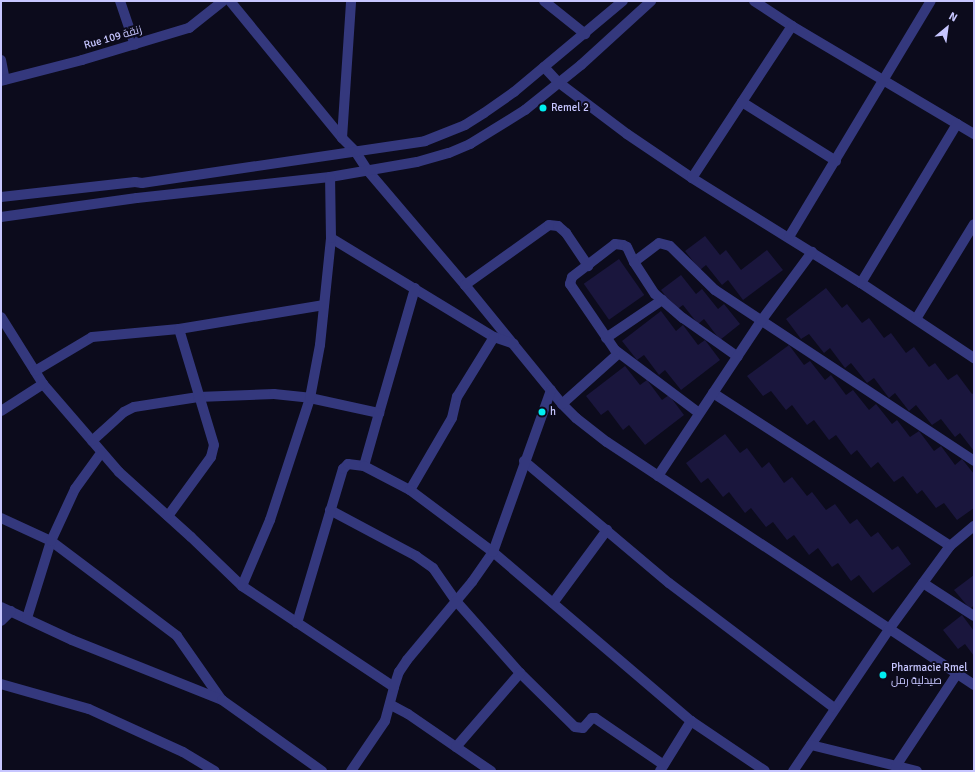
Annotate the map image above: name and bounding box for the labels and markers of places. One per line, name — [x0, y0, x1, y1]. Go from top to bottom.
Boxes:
place label: Remel 2 — [551, 101, 589, 115]
marker: Remel 2 — [538, 103, 548, 113]
place label: h — [550, 405, 556, 419]
marker: h — [537, 407, 547, 417]
place label: Pharmacie Rmel صيدلية رمل — [891, 662, 967, 688]
marker: Pharmacie Rmel صيدلية رمل — [878, 670, 888, 680]

